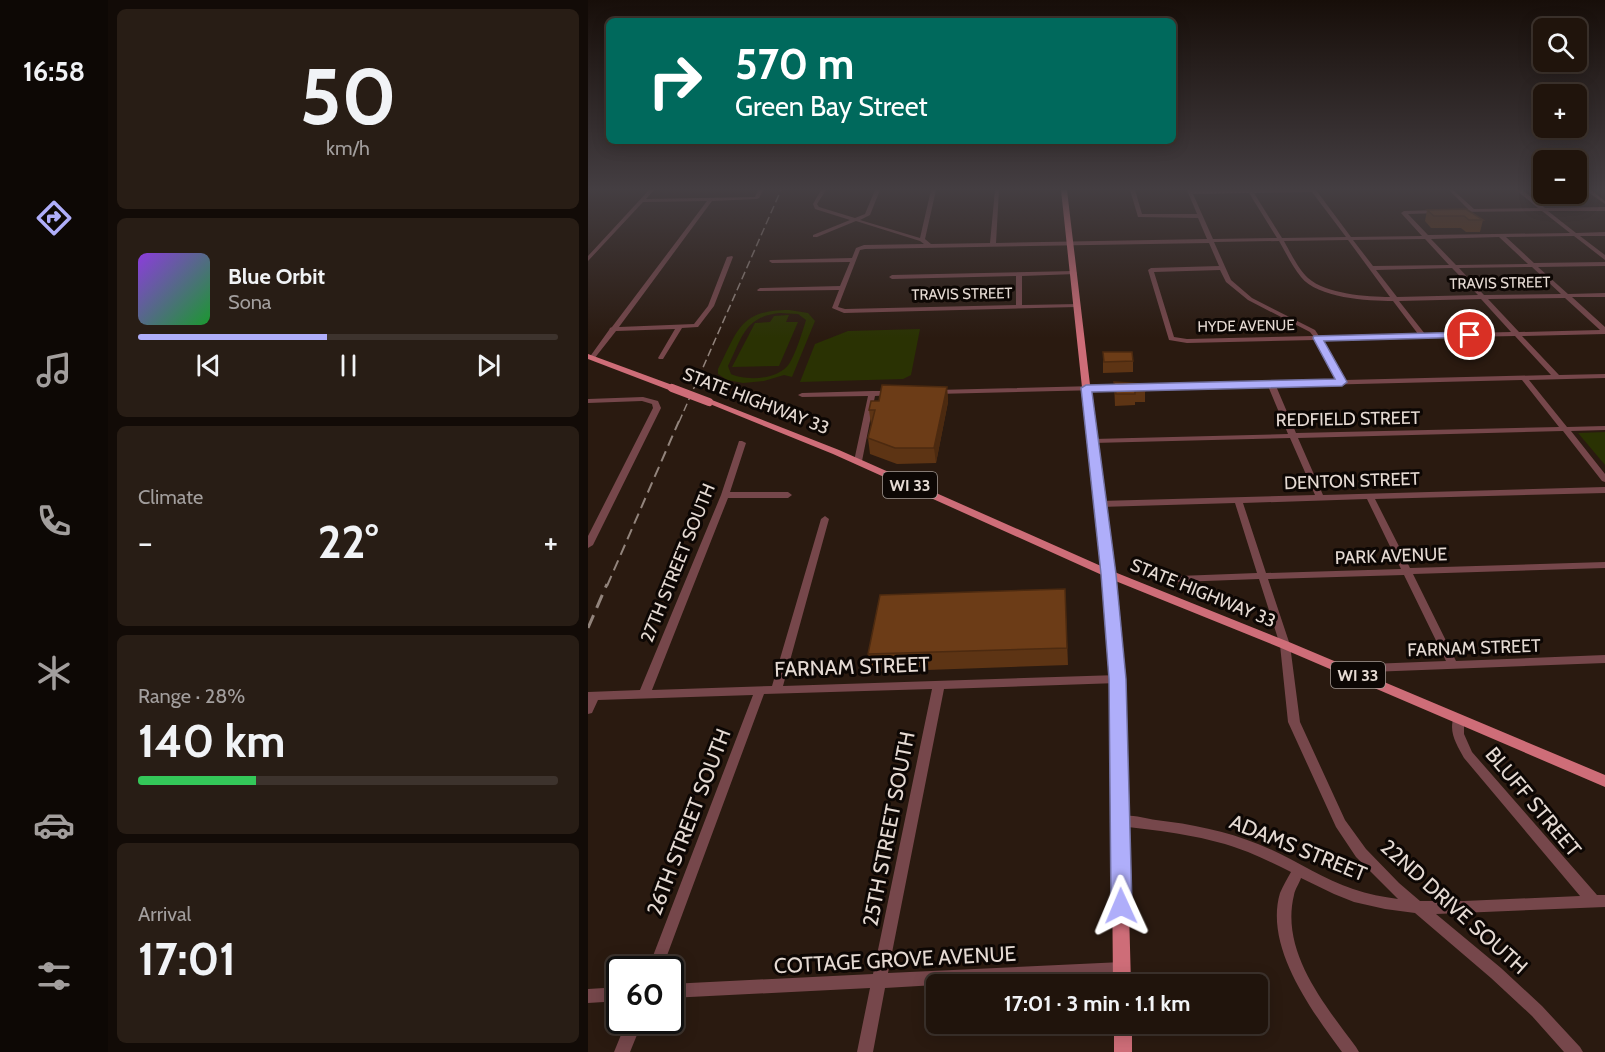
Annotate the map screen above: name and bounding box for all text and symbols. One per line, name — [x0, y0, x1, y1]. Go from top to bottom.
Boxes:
map controls — [1533, 18, 1587, 204]
button: search — [1533, 18, 1587, 72]
text: 570 m — [735, 38, 854, 90]
icon: right — [636, 42, 714, 120]
text: 50 — [300, 49, 396, 144]
text: 16:58 — [23, 55, 85, 88]
button: + — [1533, 84, 1587, 138]
text: Green Bay Street — [735, 90, 928, 123]
text: km/h — [326, 136, 370, 160]
button: − — [1533, 150, 1587, 204]
icon: directions — [33, 197, 75, 239]
text: Blue Orbit — [228, 263, 325, 290]
street label: TRAVIS STREET — [1449, 273, 1551, 293]
street label: TRAVIS STREET — [911, 284, 1013, 304]
text: Sona — [228, 290, 271, 314]
pin — [1444, 309, 1495, 360]
street label: HYDE AVENUE — [1197, 316, 1295, 336]
icon: arrive — [1453, 318, 1486, 351]
icon: music — [33, 349, 75, 391]
icon: previous — [192, 349, 225, 382]
icon: pause — [332, 349, 365, 382]
icon: next — [472, 349, 505, 382]
street label: STATE HIGHWAY 33 — [680, 363, 832, 439]
street label: REDFIELD STREET — [1276, 407, 1421, 431]
street label: DENTON STREET — [1284, 468, 1421, 494]
road number: WI 33 — [883, 472, 937, 498]
street label: 27TH STREET SOUTH — [636, 480, 720, 646]
text: Climate — [138, 485, 203, 509]
icon: phone — [33, 500, 75, 542]
text: 22° — [318, 515, 378, 569]
text: − — [138, 522, 153, 562]
text: + — [543, 522, 558, 562]
street label: PARK AVENUE — [1334, 543, 1448, 569]
street label: STATE HIGHWAY 33 — [1127, 554, 1279, 632]
street label: FARNAM STREET — [1407, 635, 1541, 661]
street label: FARNAM STREET — [774, 651, 930, 682]
icon: climate — [33, 652, 75, 694]
road number: WI 33 — [1331, 662, 1385, 688]
text: Range · 28% — [138, 684, 245, 708]
text: 140 km — [138, 714, 285, 768]
street label: 26TH STREET SOUTH — [641, 725, 736, 919]
street label: 25TH STREET SOUTH — [857, 729, 920, 929]
street label: BLUFF STREET — [1480, 742, 1586, 861]
icon: car — [33, 804, 75, 846]
street label: ADAMS STREET — [1226, 809, 1370, 886]
street label: 22ND DRIVE SOUTH — [1376, 834, 1533, 979]
position arrow — [1089, 874, 1153, 938]
text: Arrival — [138, 902, 191, 926]
text: 17:01 — [138, 932, 236, 986]
street label: COTTAGE GROVE AVENUE — [773, 941, 1017, 978]
icon: filters — [33, 955, 75, 997]
speed limit sign: 60 — [606, 956, 684, 1034]
text: 17:01 · 3 min · 1.1 km — [1004, 990, 1190, 1017]

